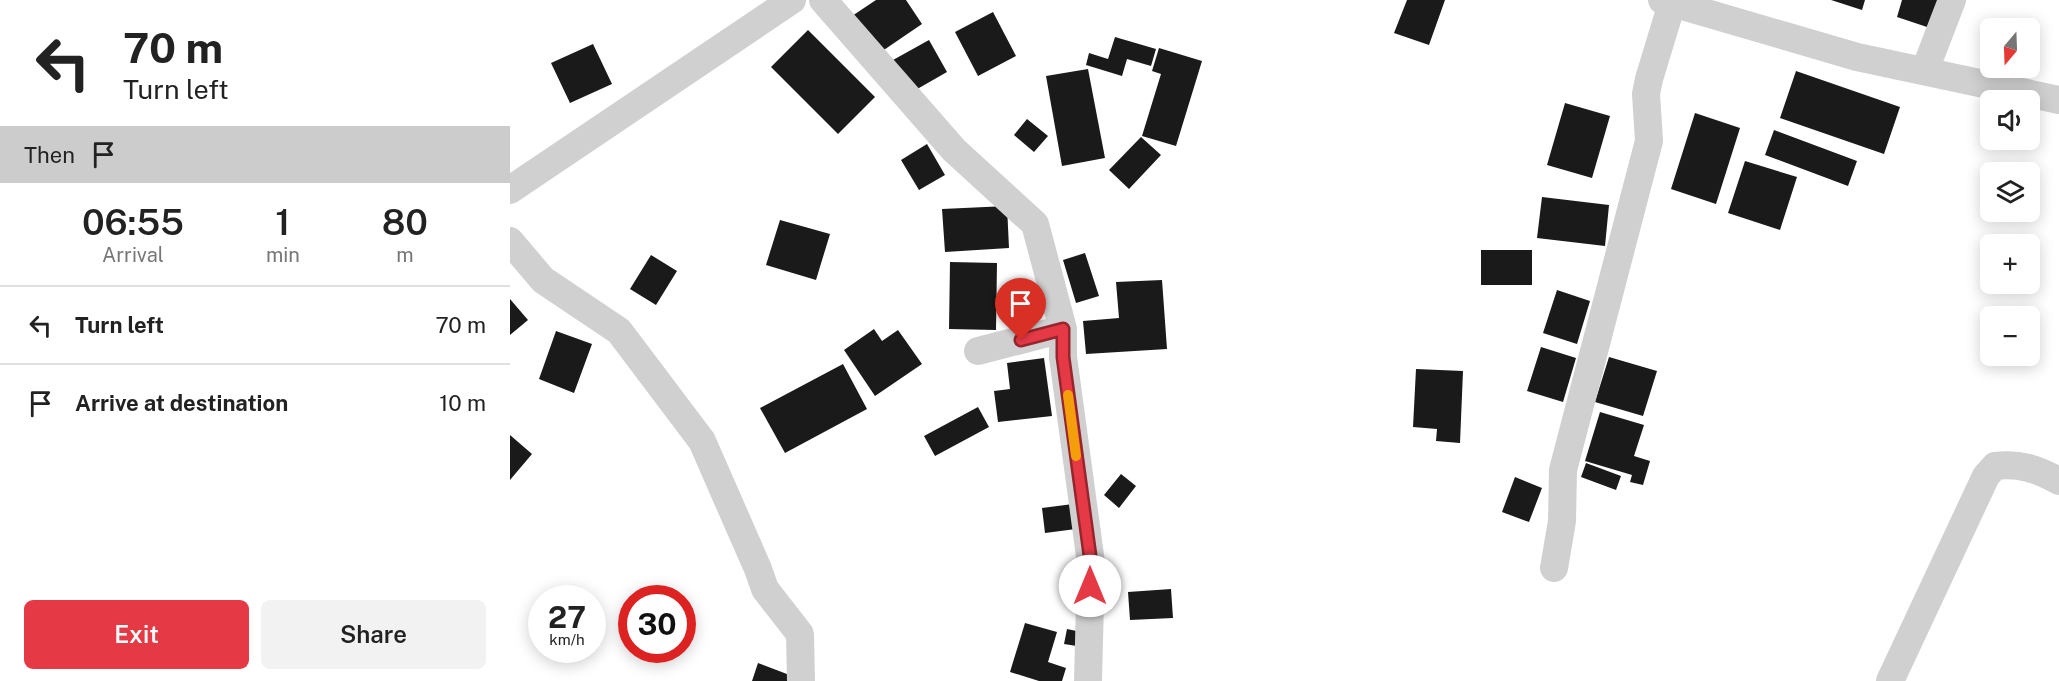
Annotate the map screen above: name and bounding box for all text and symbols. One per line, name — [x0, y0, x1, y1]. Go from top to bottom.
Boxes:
north arrow — [1980, 18, 2040, 78]
map controls — [1980, 18, 2040, 366]
text: 70 m — [123, 23, 223, 72]
icon: left — [24, 24, 102, 102]
text: Turn left — [123, 73, 229, 105]
button: sound — [1980, 90, 2040, 150]
icon: arrive — [87, 138, 120, 171]
text: Then — [24, 142, 75, 168]
button: layers — [1980, 162, 2040, 222]
text: 06:55 — [82, 201, 184, 243]
text: 1 — [275, 201, 290, 243]
text: 80 — [382, 201, 428, 243]
button: + — [1980, 234, 2040, 294]
text: Arrival — [102, 243, 164, 267]
text: min — [266, 243, 300, 267]
text: m — [396, 243, 414, 267]
pin — [995, 278, 1046, 340]
icon: arrive — [1004, 287, 1037, 320]
button: − — [1980, 306, 2040, 366]
icon: left — [24, 309, 57, 342]
text: Turn left — [75, 312, 164, 338]
text: 70 m — [435, 312, 486, 338]
icon: arrive — [24, 387, 57, 420]
text: Arrive at destination — [75, 390, 288, 416]
text: 10 m — [439, 390, 486, 416]
position arrow — [1058, 554, 1122, 618]
speed limit sign: 30 — [618, 585, 696, 663]
text: 27 — [548, 599, 586, 635]
button: Exit — [24, 600, 249, 669]
button: Share — [261, 600, 486, 669]
text: km/h — [549, 631, 585, 648]

